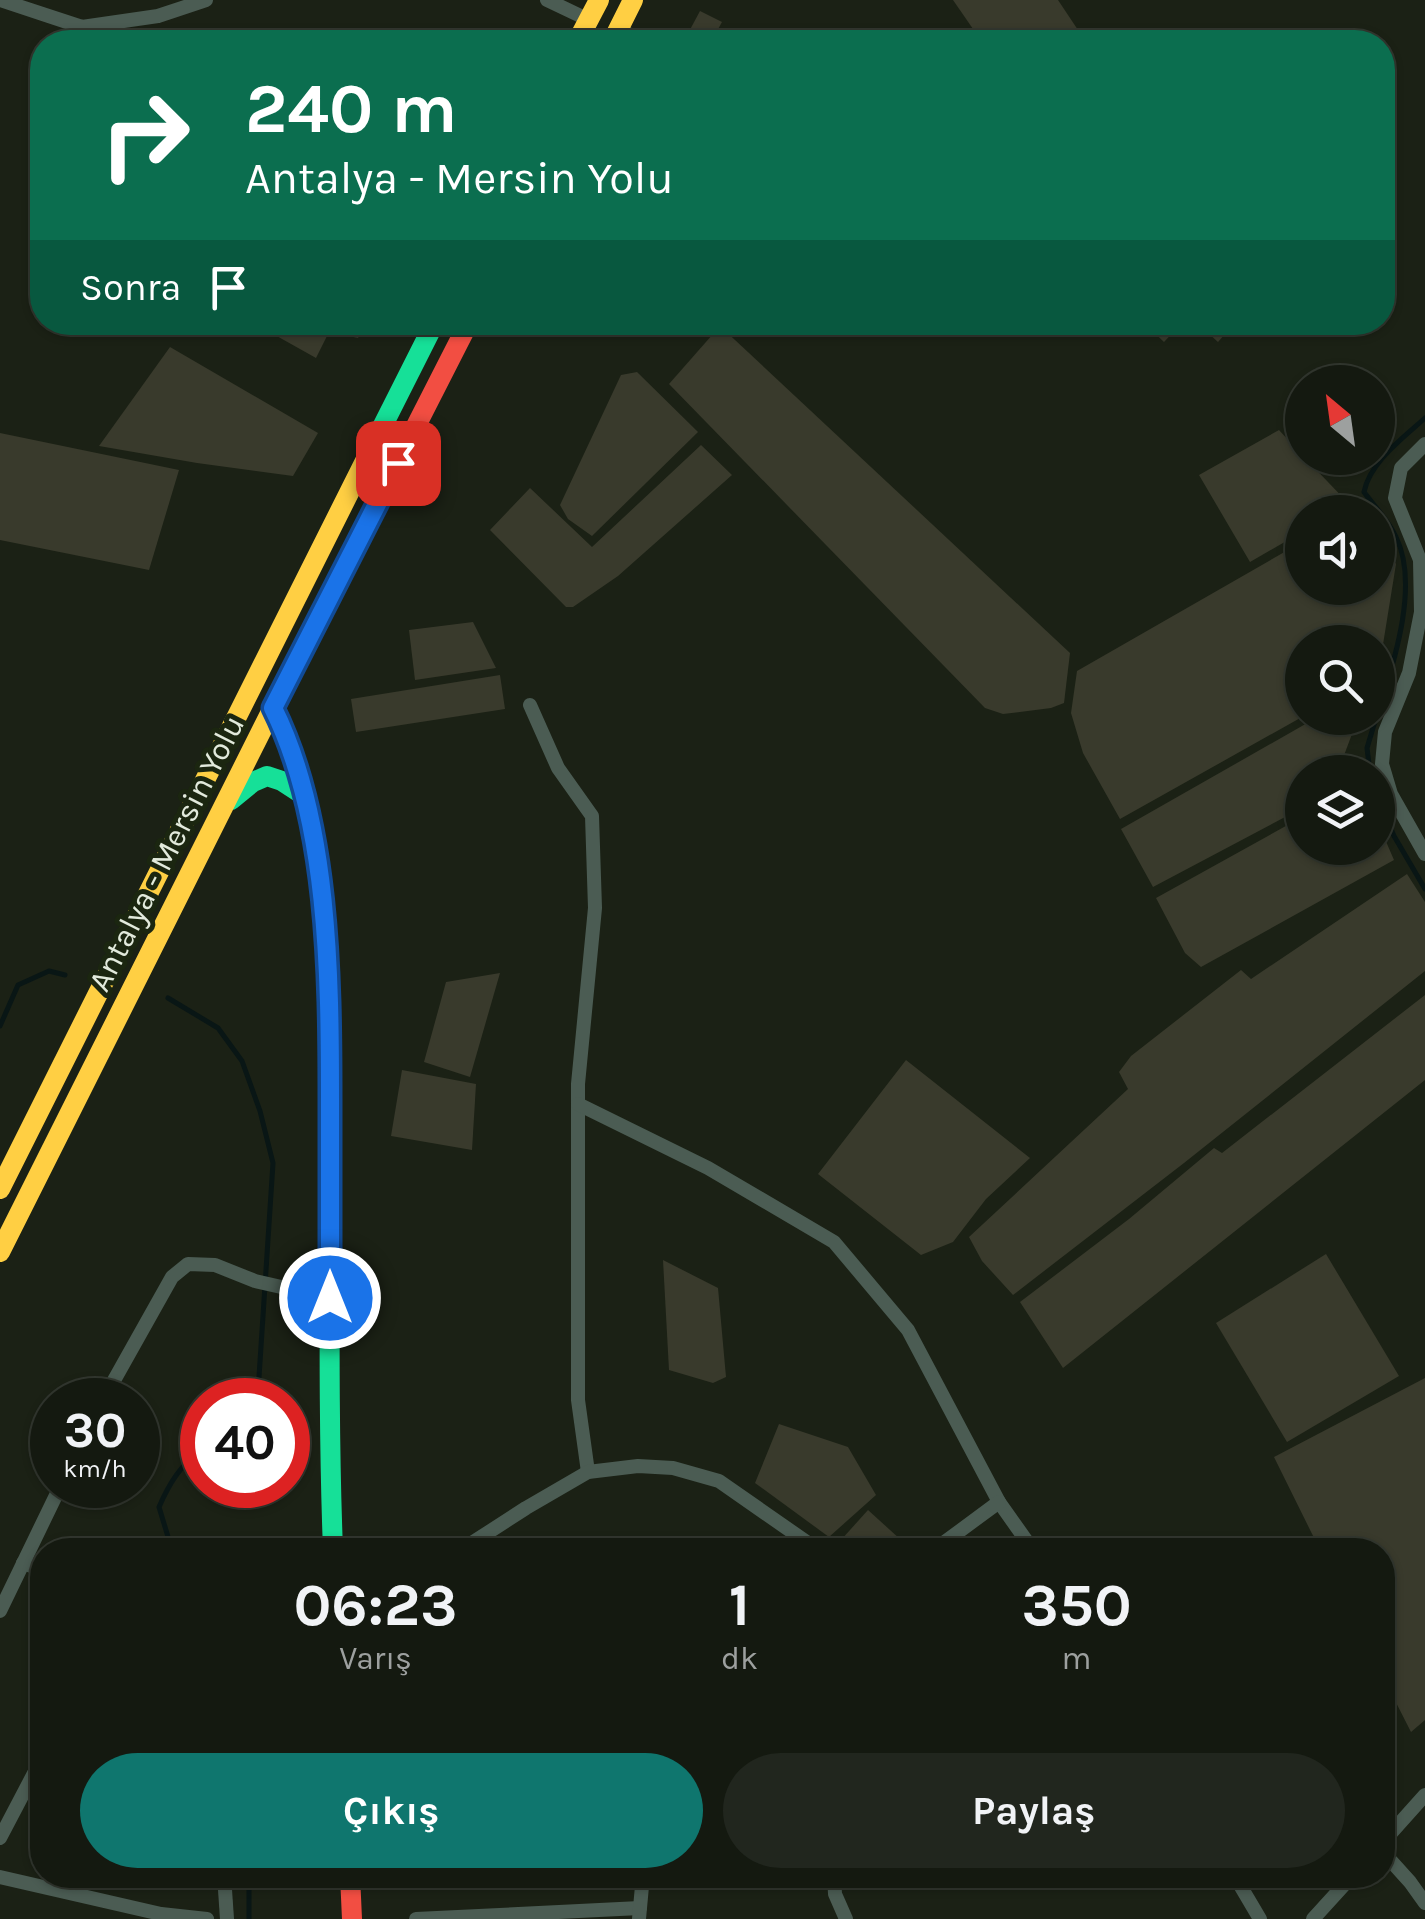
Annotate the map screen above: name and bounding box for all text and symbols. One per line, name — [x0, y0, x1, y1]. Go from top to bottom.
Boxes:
text: 240 m — [245, 68, 457, 150]
icon: right — [80, 70, 210, 200]
text: Antalya - Mersin Yolu — [245, 152, 674, 204]
icon: arrive — [201, 260, 256, 315]
text: Sonra — [80, 265, 181, 310]
north arrow — [1285, 365, 1395, 475]
map controls — [1285, 365, 1395, 865]
pin — [356, 421, 441, 506]
icon: arrive — [371, 436, 426, 491]
button: sound — [1285, 495, 1395, 605]
button: search — [1285, 625, 1395, 735]
street label: Antalya - Mersin Yolu — [81, 709, 252, 997]
button: layers — [1285, 755, 1395, 865]
position arrow — [278, 1246, 382, 1350]
speed limit sign: 40 — [180, 1378, 310, 1508]
text: 30 — [64, 1401, 126, 1460]
text: km/h — [63, 1454, 127, 1483]
text: 06:23 — [293, 1570, 458, 1640]
text: 1 — [729, 1570, 750, 1640]
text: 350 — [1021, 1570, 1132, 1640]
text: Varış — [339, 1640, 412, 1677]
text: dk — [721, 1640, 758, 1677]
text: m — [1062, 1640, 1091, 1677]
button: Çıkış — [80, 1753, 703, 1868]
button: Paylaş — [723, 1753, 1345, 1868]

